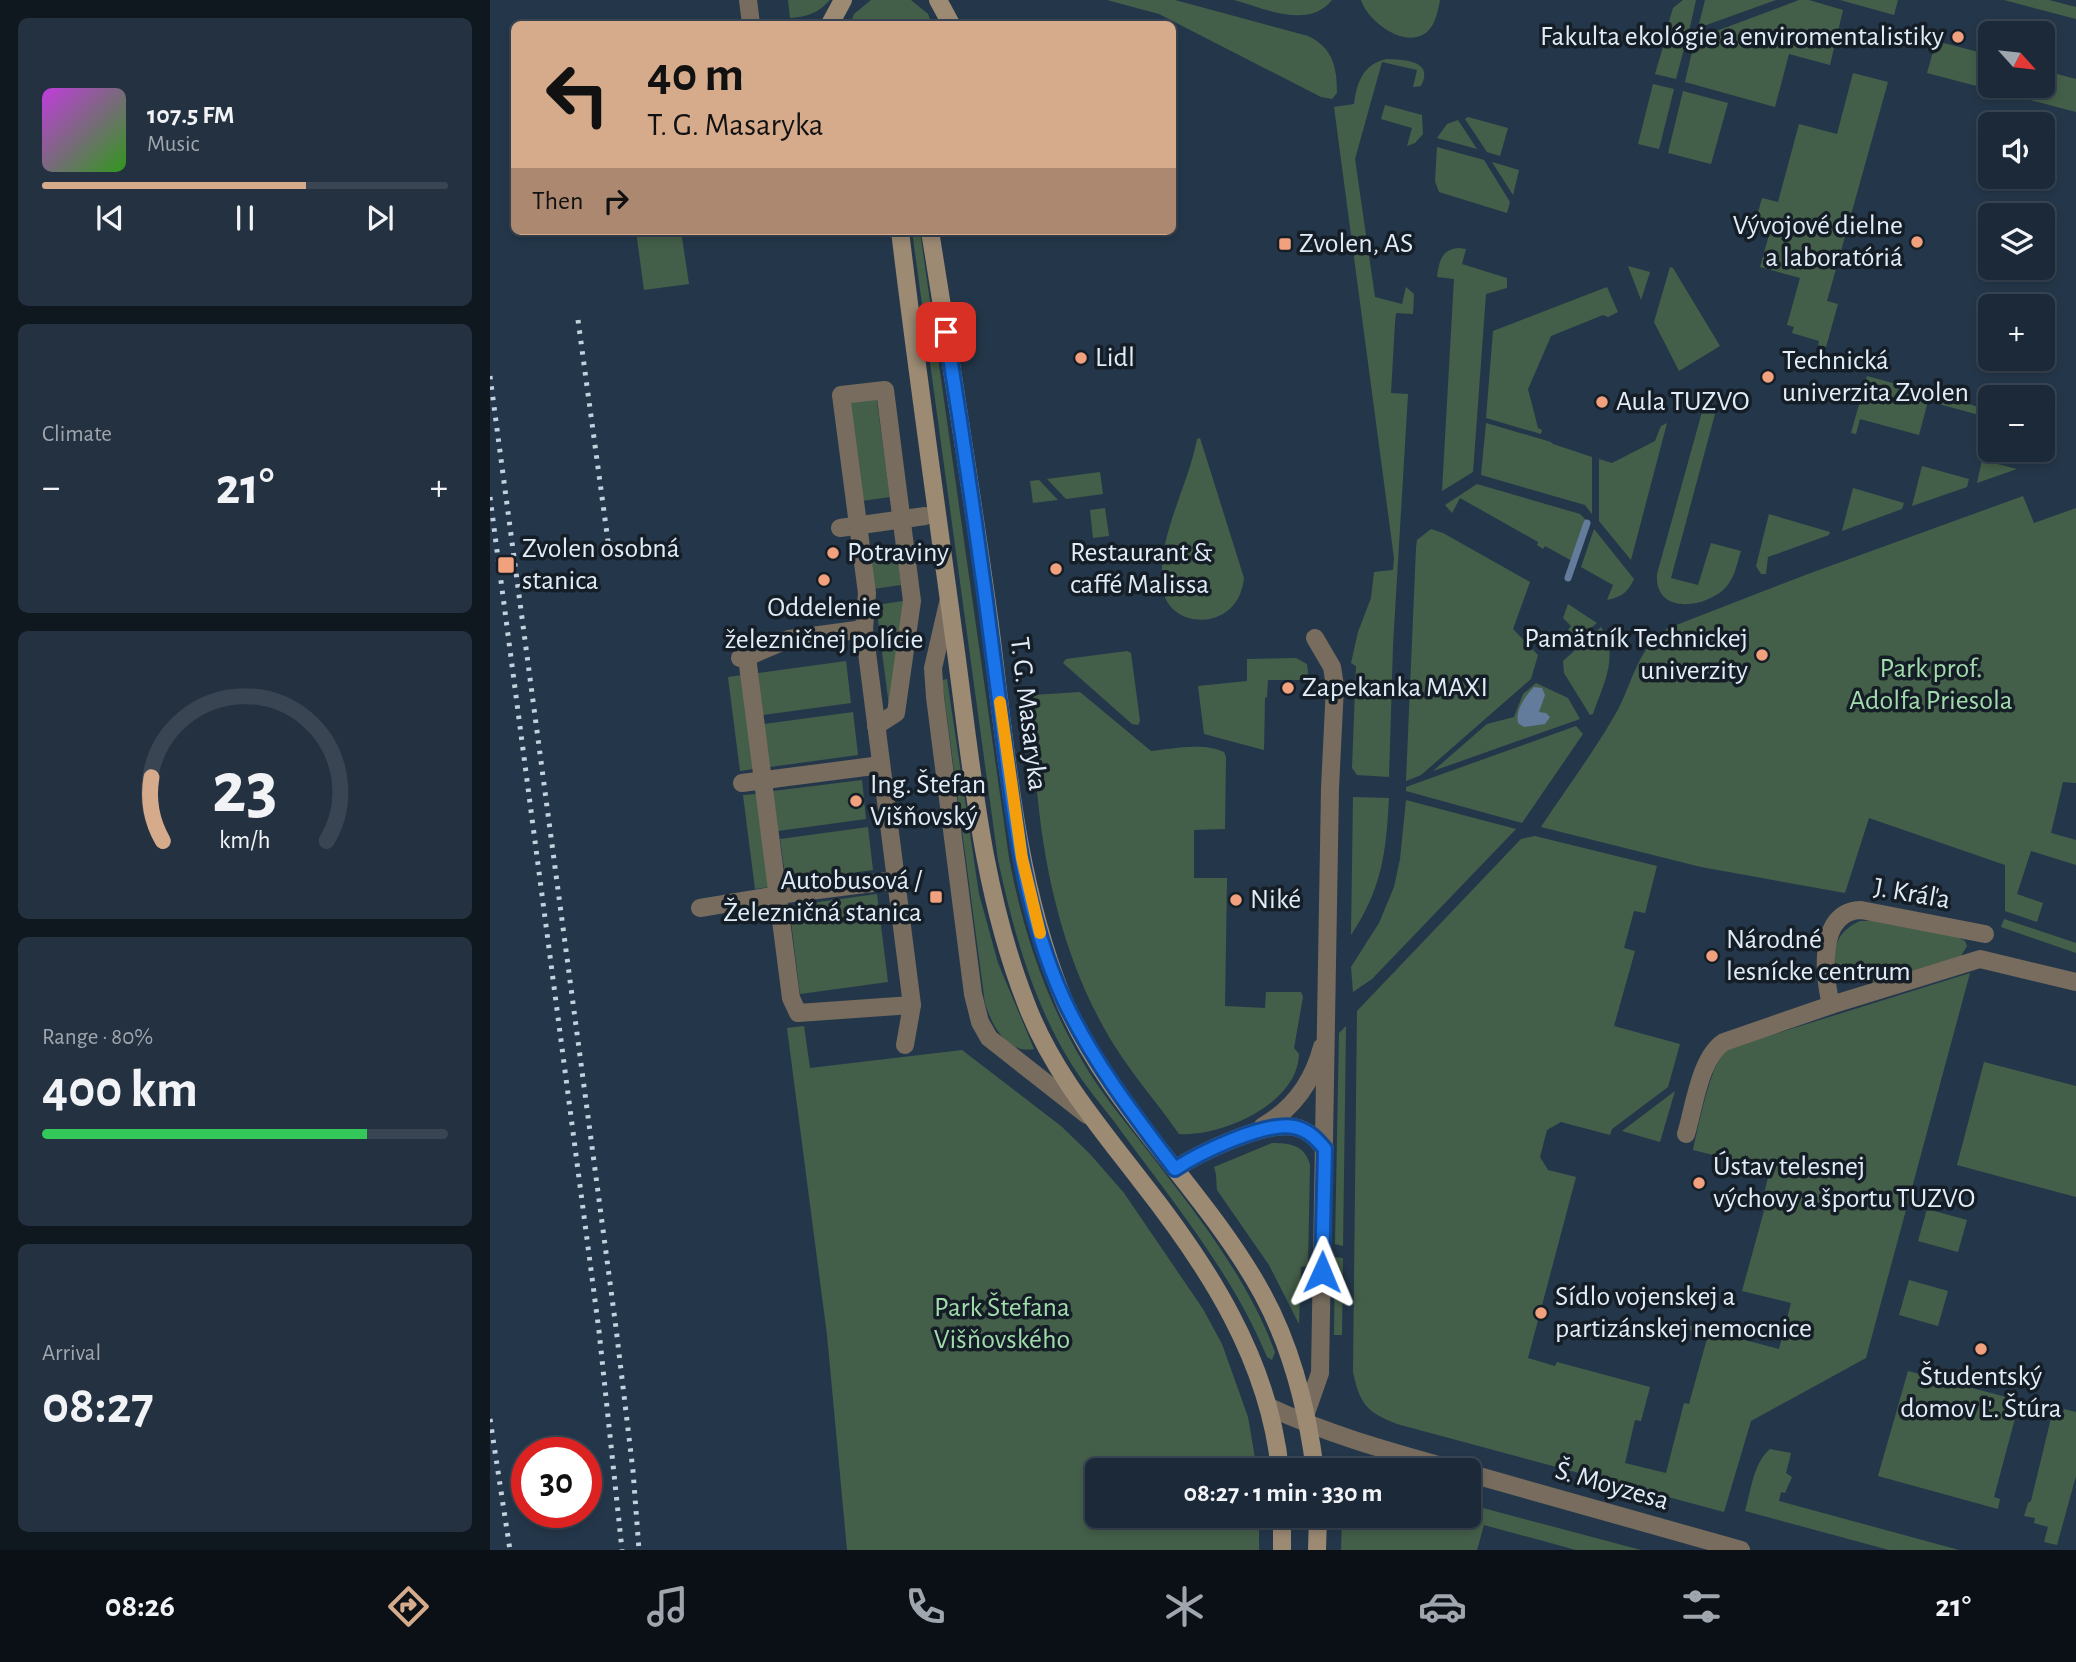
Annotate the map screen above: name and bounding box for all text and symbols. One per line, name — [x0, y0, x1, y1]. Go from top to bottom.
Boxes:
north arrow — [1978, 21, 2054, 98]
map controls — [1978, 21, 2055, 462]
place label: Fakulta ekológie a enviromentalistiky — [1540, 23, 1944, 51]
marker: Fakulta ekológie a enviromentalistiky — [1950, 29, 1966, 45]
icon: left — [532, 49, 623, 140]
text: 40 m — [647, 51, 744, 100]
text: 107.5 FM — [147, 102, 235, 128]
text: T. G. Masaryka — [647, 109, 824, 141]
button: sound — [1978, 112, 2055, 189]
text: Music — [147, 133, 199, 156]
icon: right — [597, 182, 635, 220]
text: Then — [532, 188, 583, 214]
icon: previous — [91, 199, 129, 237]
icon: pause — [226, 199, 264, 237]
icon: next — [361, 199, 399, 237]
button: layers — [1978, 203, 2055, 280]
place label: Vývojové dielne a laboratóriá — [1733, 212, 1903, 272]
place label: Zvolen, AS — [1299, 230, 1413, 258]
marker: Vývojové dielne a laboratóriá — [1909, 234, 1925, 250]
marker: Zvolen, AS — [1277, 236, 1293, 252]
button: + — [1978, 294, 2055, 371]
pin — [916, 302, 976, 362]
icon: arrive — [927, 313, 965, 351]
place label: Lidl — [1095, 344, 1135, 372]
place label: Technická univerzita Zvolen — [1782, 347, 1969, 407]
marker: Lidl — [1073, 350, 1089, 366]
marker: Technická univerzita Zvolen — [1760, 369, 1776, 385]
button: − — [1978, 385, 2055, 462]
place label: Aula TUZVO — [1616, 388, 1750, 416]
marker: Aula TUZVO — [1594, 394, 1610, 410]
text: Climate — [42, 423, 112, 446]
text: 21° — [216, 461, 274, 513]
text: − — [42, 469, 60, 507]
text: + — [430, 469, 448, 507]
place label: Zvolen osobná stanica — [522, 535, 680, 595]
place label: Potraviny — [847, 539, 949, 567]
place label: Restaurant & caffé Malissa — [1070, 539, 1213, 599]
marker: Potraviny — [825, 545, 841, 561]
marker: Zvolen osobná stanica — [496, 555, 516, 575]
marker: Restaurant & caffé Malissa — [1048, 561, 1064, 577]
marker: Oddelenie železničnej polície — [816, 572, 832, 588]
place label: Oddelenie železničnej polície — [725, 594, 923, 654]
place label: Pamätník Technickej univerzity — [1524, 625, 1748, 685]
street label: T. G. Masaryka — [1005, 636, 1051, 792]
marker: Pamätník Technickej univerzity — [1754, 647, 1770, 663]
park label: Park prof. Adolfa Priesola — [1849, 655, 2013, 715]
place label: Zapekanka MAXI — [1302, 674, 1488, 702]
marker: Zapekanka MAXI — [1280, 680, 1296, 696]
text: 23 — [212, 753, 278, 826]
place label: Ing. Štefan Višňovský — [870, 769, 986, 831]
marker: Ing. Štefan Višňovský — [848, 793, 864, 809]
text: km/h — [219, 828, 271, 853]
place label: Autobusová / Železničná stanica — [723, 867, 923, 927]
street label: J. Kráľa — [1872, 874, 1952, 914]
place label: Niké — [1250, 886, 1301, 914]
marker: Autobusová / Železničná stanica — [928, 889, 944, 905]
marker: Niké — [1228, 892, 1244, 908]
place label: Národné lesnícke centrum — [1726, 926, 1911, 986]
marker: Národné lesnícke centrum — [1704, 948, 1720, 964]
text: Range · 80% — [42, 1026, 153, 1049]
text: 400 km — [42, 1064, 198, 1116]
place label: Ústav telesnej výchovy a športu TUZVO — [1713, 1150, 1975, 1213]
marker: Ústav telesnej výchovy a športu TUZVO — [1691, 1175, 1707, 1191]
position arrow — [1285, 1235, 1359, 1309]
place label: Sídlo vojenskej a partizánskej nemocnice — [1555, 1283, 1812, 1343]
park label: Park Štefana Višňovského — [934, 1292, 1070, 1354]
marker: Sídlo vojenskej a partizánskej nemocnice — [1533, 1305, 1549, 1321]
marker: Študentský domov Ľ. Štúra — [1973, 1341, 1989, 1357]
text: Arrival — [42, 1342, 101, 1365]
place label: Študentský domov Ľ. Štúra — [1900, 1361, 2062, 1423]
text: 08:27 — [42, 1380, 154, 1432]
speed limit sign: 30 — [511, 1437, 602, 1528]
street label: Š. Moyzesa — [1552, 1455, 1673, 1516]
text: 08:27 · 1 min · 330 m — [1183, 1480, 1383, 1506]
icon: directions — [384, 1582, 433, 1631]
icon: music — [643, 1582, 692, 1631]
icon: phone — [901, 1582, 950, 1631]
icon: climate — [1160, 1582, 1209, 1631]
icon: car — [1418, 1582, 1467, 1631]
icon: filters — [1677, 1582, 1726, 1631]
text: 08:26 — [105, 1590, 175, 1622]
text: 21° — [1935, 1590, 1971, 1622]

